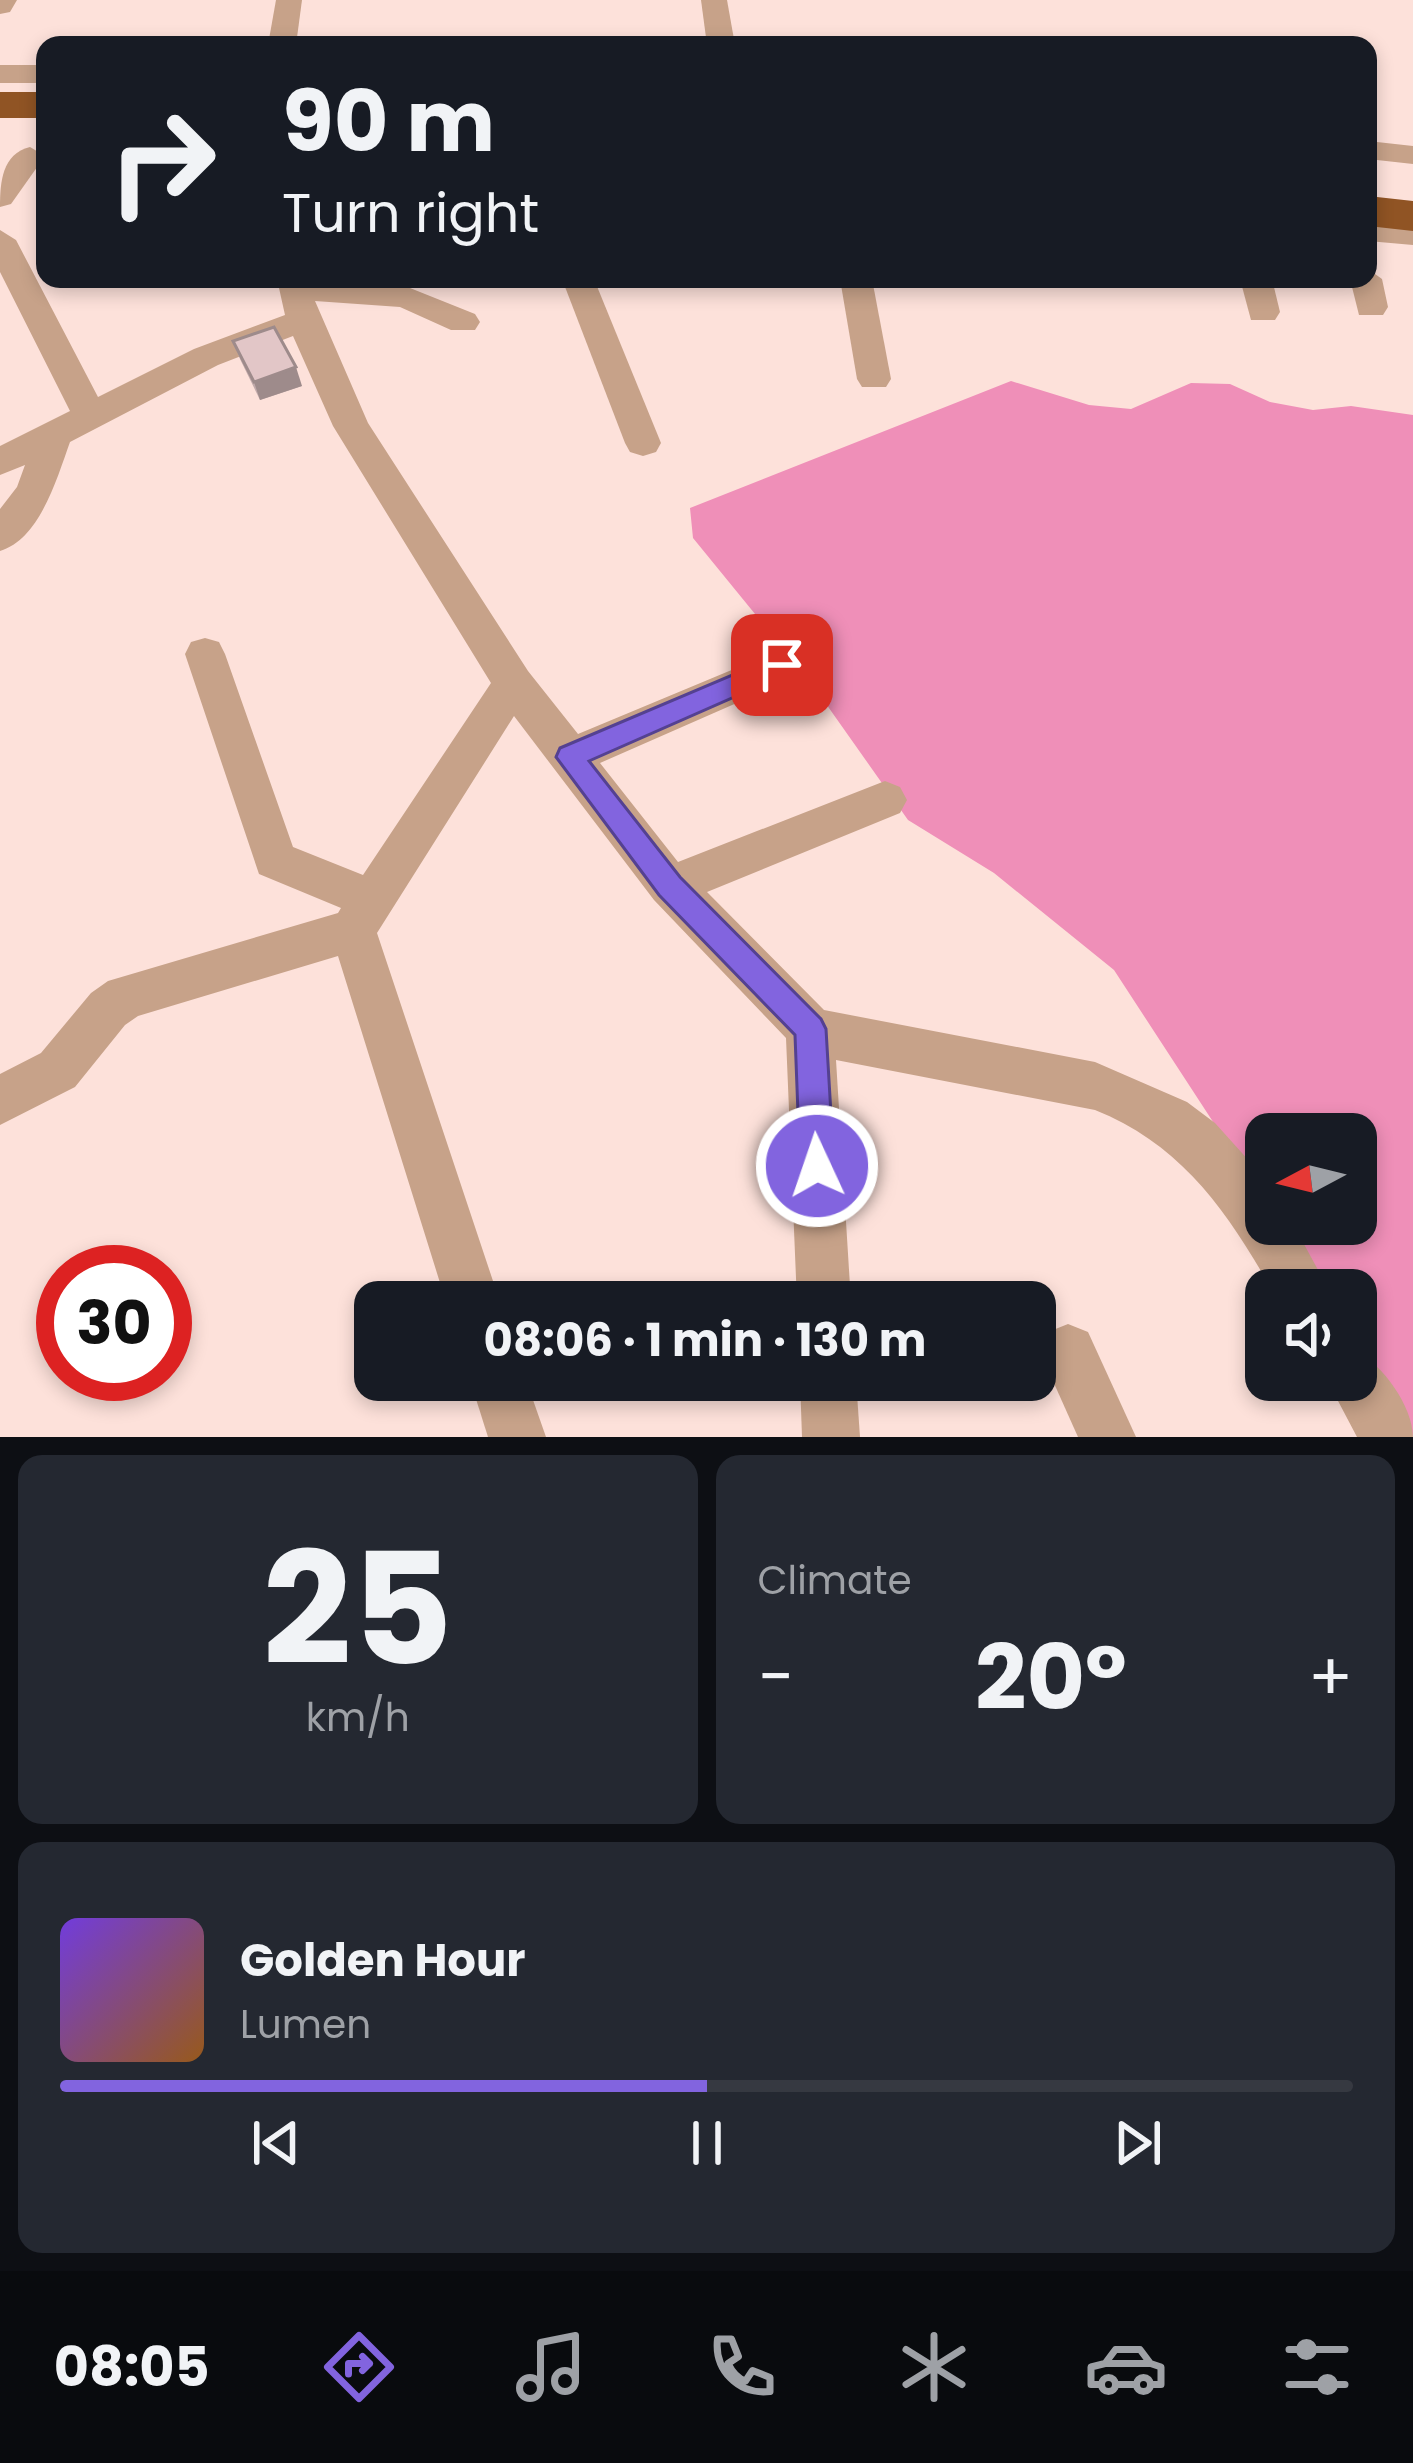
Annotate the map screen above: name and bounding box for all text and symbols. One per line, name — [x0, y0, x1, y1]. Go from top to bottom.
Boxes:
text: 90 m — [282, 63, 495, 180]
icon: right — [84, 84, 240, 240]
text: Turn right — [282, 175, 539, 251]
pin — [731, 614, 833, 716]
icon: arrive — [749, 632, 815, 698]
position arrow — [754, 1103, 880, 1229]
north arrow — [1245, 1113, 1377, 1245]
map controls — [1245, 1113, 1377, 1401]
speed limit sign: 30 — [36, 1245, 192, 1401]
button: sound — [1245, 1269, 1377, 1401]
text: 08:06 · 1 min · 130 m — [484, 1309, 926, 1372]
text: 25 — [263, 1500, 453, 1719]
text: Climate — [758, 1553, 912, 1608]
text: 20° — [975, 1614, 1127, 1741]
text: − — [758, 1631, 794, 1723]
text: + — [1308, 1631, 1353, 1723]
text: km/h — [306, 1690, 410, 1745]
text: Golden Hour — [240, 1929, 526, 1992]
text: Lumen — [240, 1997, 371, 2052]
icon: previous — [243, 2110, 309, 2176]
icon: pause — [674, 2110, 740, 2176]
icon: next — [1105, 2110, 1171, 2176]
icon: directions — [317, 2325, 401, 2409]
icon: music — [509, 2325, 593, 2409]
icon: phone — [700, 2325, 784, 2409]
icon: climate — [892, 2325, 976, 2409]
icon: car — [1084, 2325, 1168, 2409]
icon: filters — [1275, 2325, 1359, 2409]
text: 08:05 — [54, 2329, 210, 2405]

